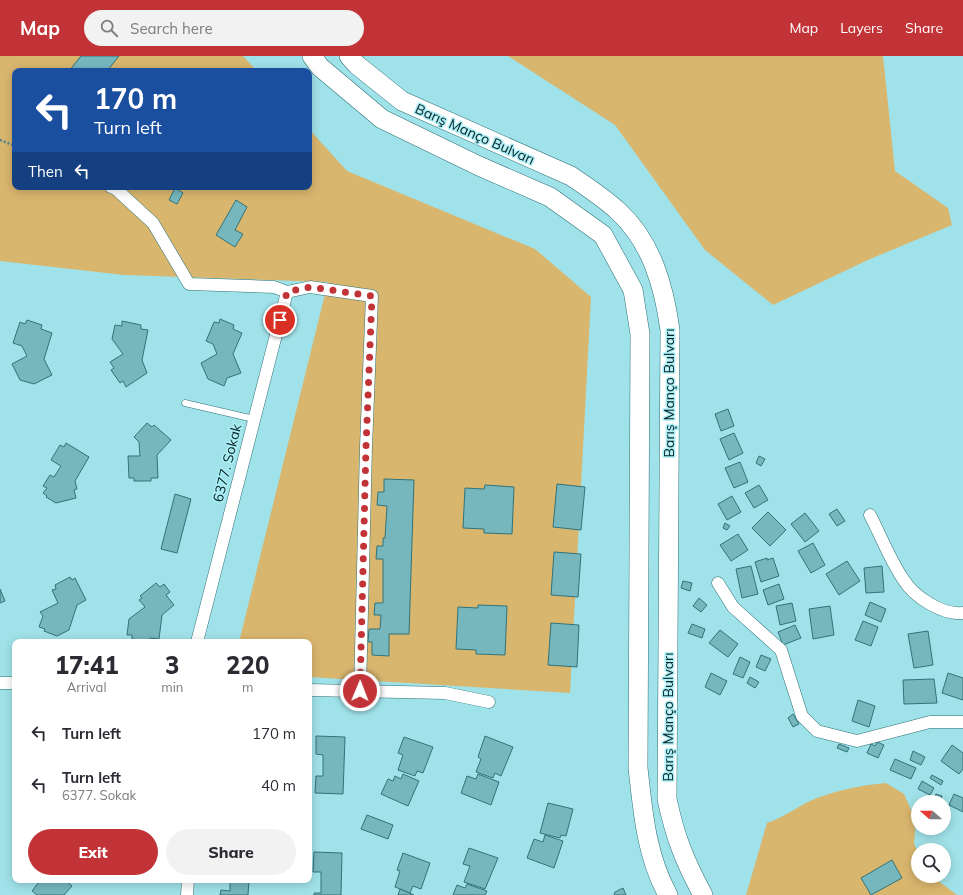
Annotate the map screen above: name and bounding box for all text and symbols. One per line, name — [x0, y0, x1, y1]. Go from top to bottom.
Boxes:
search box — [84, 10, 364, 46]
text: Map — [20, 16, 60, 40]
icon: search — [98, 17, 120, 39]
text: Search here — [130, 19, 213, 38]
text: Map — [789, 19, 818, 37]
text: Layers — [840, 19, 883, 37]
text: Share — [905, 19, 943, 37]
text: 170 m — [94, 81, 177, 116]
icon: left — [28, 84, 80, 136]
street label: Barış Manço Bulvarı — [412, 100, 538, 168]
text: Turn left — [94, 116, 162, 139]
icon: left — [71, 160, 93, 182]
text: Then — [28, 162, 63, 181]
pin — [263, 303, 297, 337]
icon: arrive — [269, 309, 291, 331]
street label: Barış Manço Bulvarı — [660, 328, 678, 458]
street label: 6377. Sokak — [209, 421, 246, 504]
text: 17:41 — [55, 650, 119, 680]
text: 3 — [165, 650, 180, 680]
text: 220 — [226, 650, 269, 680]
street label: Barış Manço Bulvarı — [659, 652, 677, 782]
position arrow — [339, 670, 381, 712]
text: Arrival — [67, 679, 107, 695]
text: min — [161, 679, 183, 695]
text: m — [242, 679, 253, 695]
icon: left — [28, 722, 50, 744]
text: Turn left — [62, 724, 121, 743]
text: 170 m — [252, 724, 296, 743]
text: Turn left — [62, 768, 121, 787]
icon: left — [28, 774, 50, 796]
text: 40 m — [261, 776, 296, 795]
text: 6377. Sokak — [62, 787, 136, 803]
north arrow — [911, 795, 951, 835]
map controls — [911, 795, 951, 883]
button: Exit — [28, 829, 158, 875]
button: Share — [166, 829, 296, 875]
button: search — [911, 843, 951, 883]

